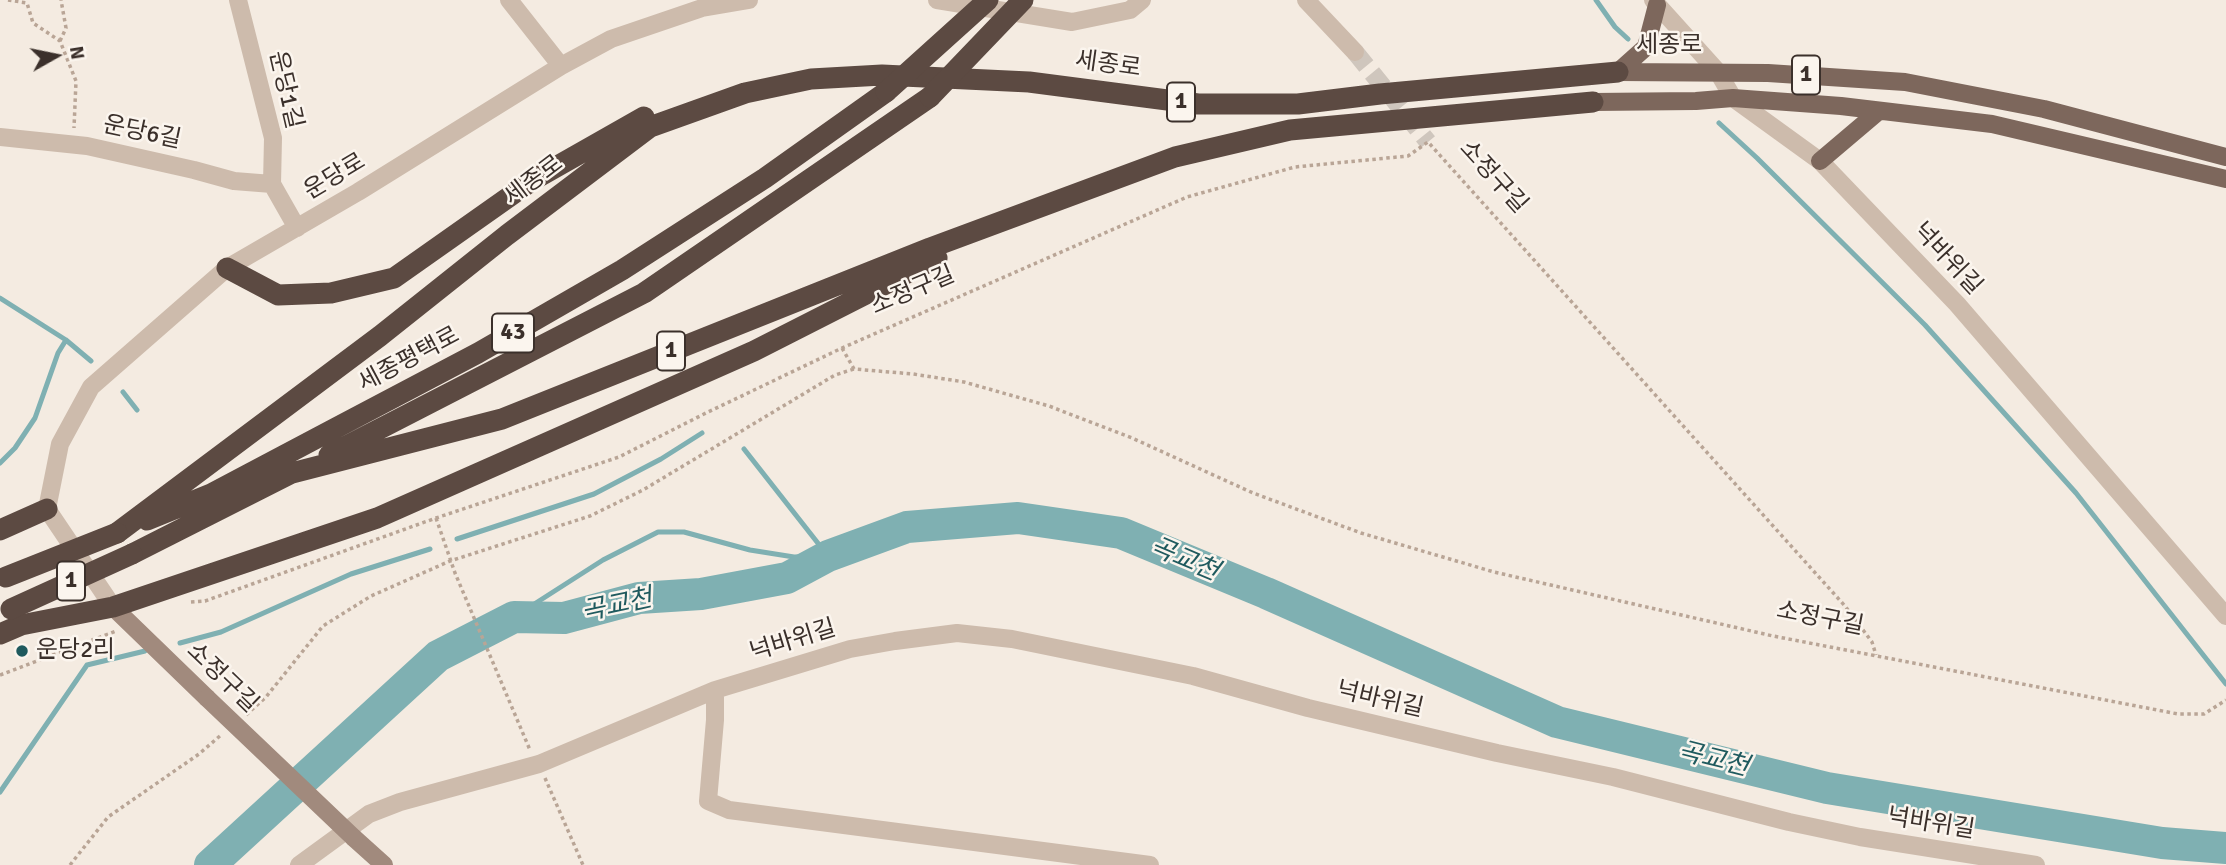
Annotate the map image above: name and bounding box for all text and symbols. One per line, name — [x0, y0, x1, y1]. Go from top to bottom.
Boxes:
north arrow — [21, 21, 91, 91]
street label: 세종로 — [1636, 32, 1702, 60]
text: N — [64, 44, 90, 61]
street label: 세종로 — [1073, 46, 1143, 84]
street label: 운당1길 — [262, 48, 308, 132]
road number: 1 — [1792, 55, 1820, 94]
road number: 1 — [1167, 82, 1195, 122]
street label: 운당6길 — [100, 111, 184, 155]
street label: 소정구길 — [1453, 135, 1533, 219]
street label: 운당로 — [299, 148, 371, 206]
street label: 세종로 — [499, 150, 569, 212]
street label: 넉바위길 — [1906, 217, 1988, 301]
street label: 소정구길 — [867, 260, 959, 322]
road number: 43 — [492, 314, 534, 352]
street label: 세종평택로 — [354, 321, 464, 399]
road number: 1 — [657, 332, 685, 370]
water label: 곡교천 — [1145, 532, 1223, 588]
road number: 1 — [57, 562, 85, 600]
water label: 곡교천 — [579, 583, 655, 629]
street label: 소정구길 — [1774, 596, 1866, 642]
street label: 넉바위길 — [747, 614, 839, 668]
place label: 운당2리 — [36, 637, 115, 665]
street label: 소정구길 — [180, 637, 264, 719]
marker: 운당2리 — [14, 643, 30, 659]
street label: 넉바위길 — [1334, 676, 1426, 724]
water label: 곡교천 — [1674, 736, 1752, 784]
street label: 넉바위길 — [1885, 803, 1977, 845]

